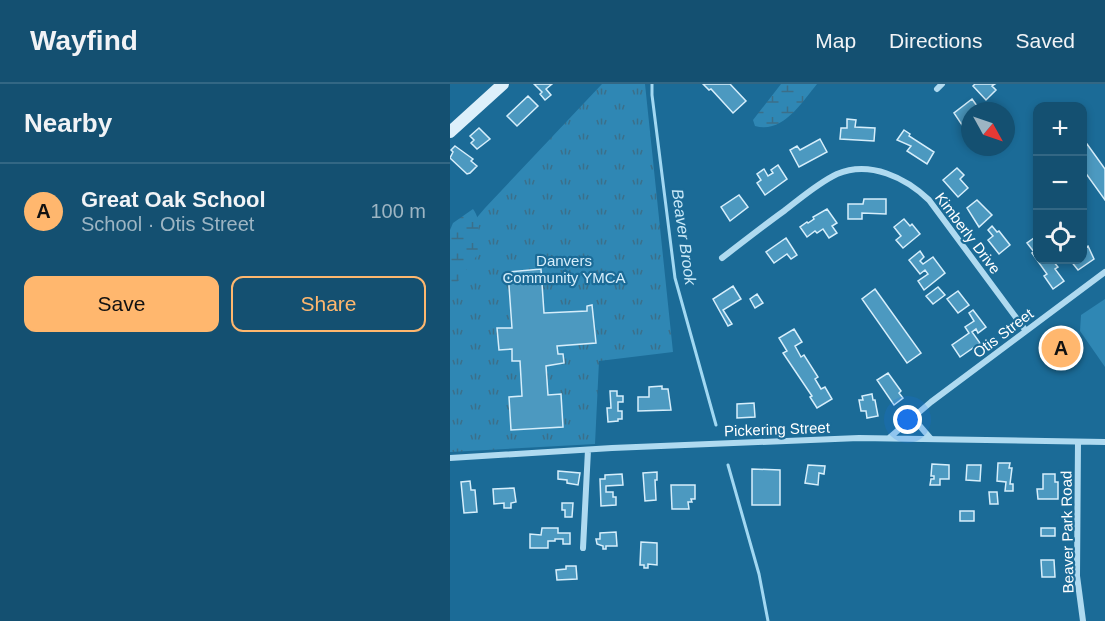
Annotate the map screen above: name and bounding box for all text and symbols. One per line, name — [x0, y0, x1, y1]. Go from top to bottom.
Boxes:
text: Wayfind — [30, 25, 138, 56]
text: Map — [815, 29, 856, 52]
text: Directions — [889, 29, 982, 52]
text: Saved — [1015, 29, 1075, 52]
north arrow — [961, 102, 1015, 156]
map controls — [1033, 102, 1087, 264]
button: + — [1033, 102, 1087, 156]
text: Nearby — [24, 108, 112, 138]
button: − — [1033, 156, 1087, 210]
text: Great Oak School — [81, 187, 266, 212]
water label: Beaver Brook — [669, 188, 699, 287]
street label: Kimberly Drive — [932, 189, 1004, 277]
text: A — [36, 200, 51, 222]
text: 100 m — [370, 200, 426, 222]
button: locate — [1033, 210, 1087, 264]
text: School · Otis Street — [81, 213, 254, 235]
park label: Danvers Community YMCA — [502, 252, 626, 286]
button: Save — [24, 276, 219, 332]
button: Share — [231, 276, 426, 332]
street label: Otis Street — [970, 304, 1037, 361]
pin: A — [1042, 326, 1080, 370]
your location — [893, 405, 922, 434]
street label: Pickering Street — [724, 419, 831, 439]
street label: Beaver Park Road — [1057, 471, 1077, 593]

